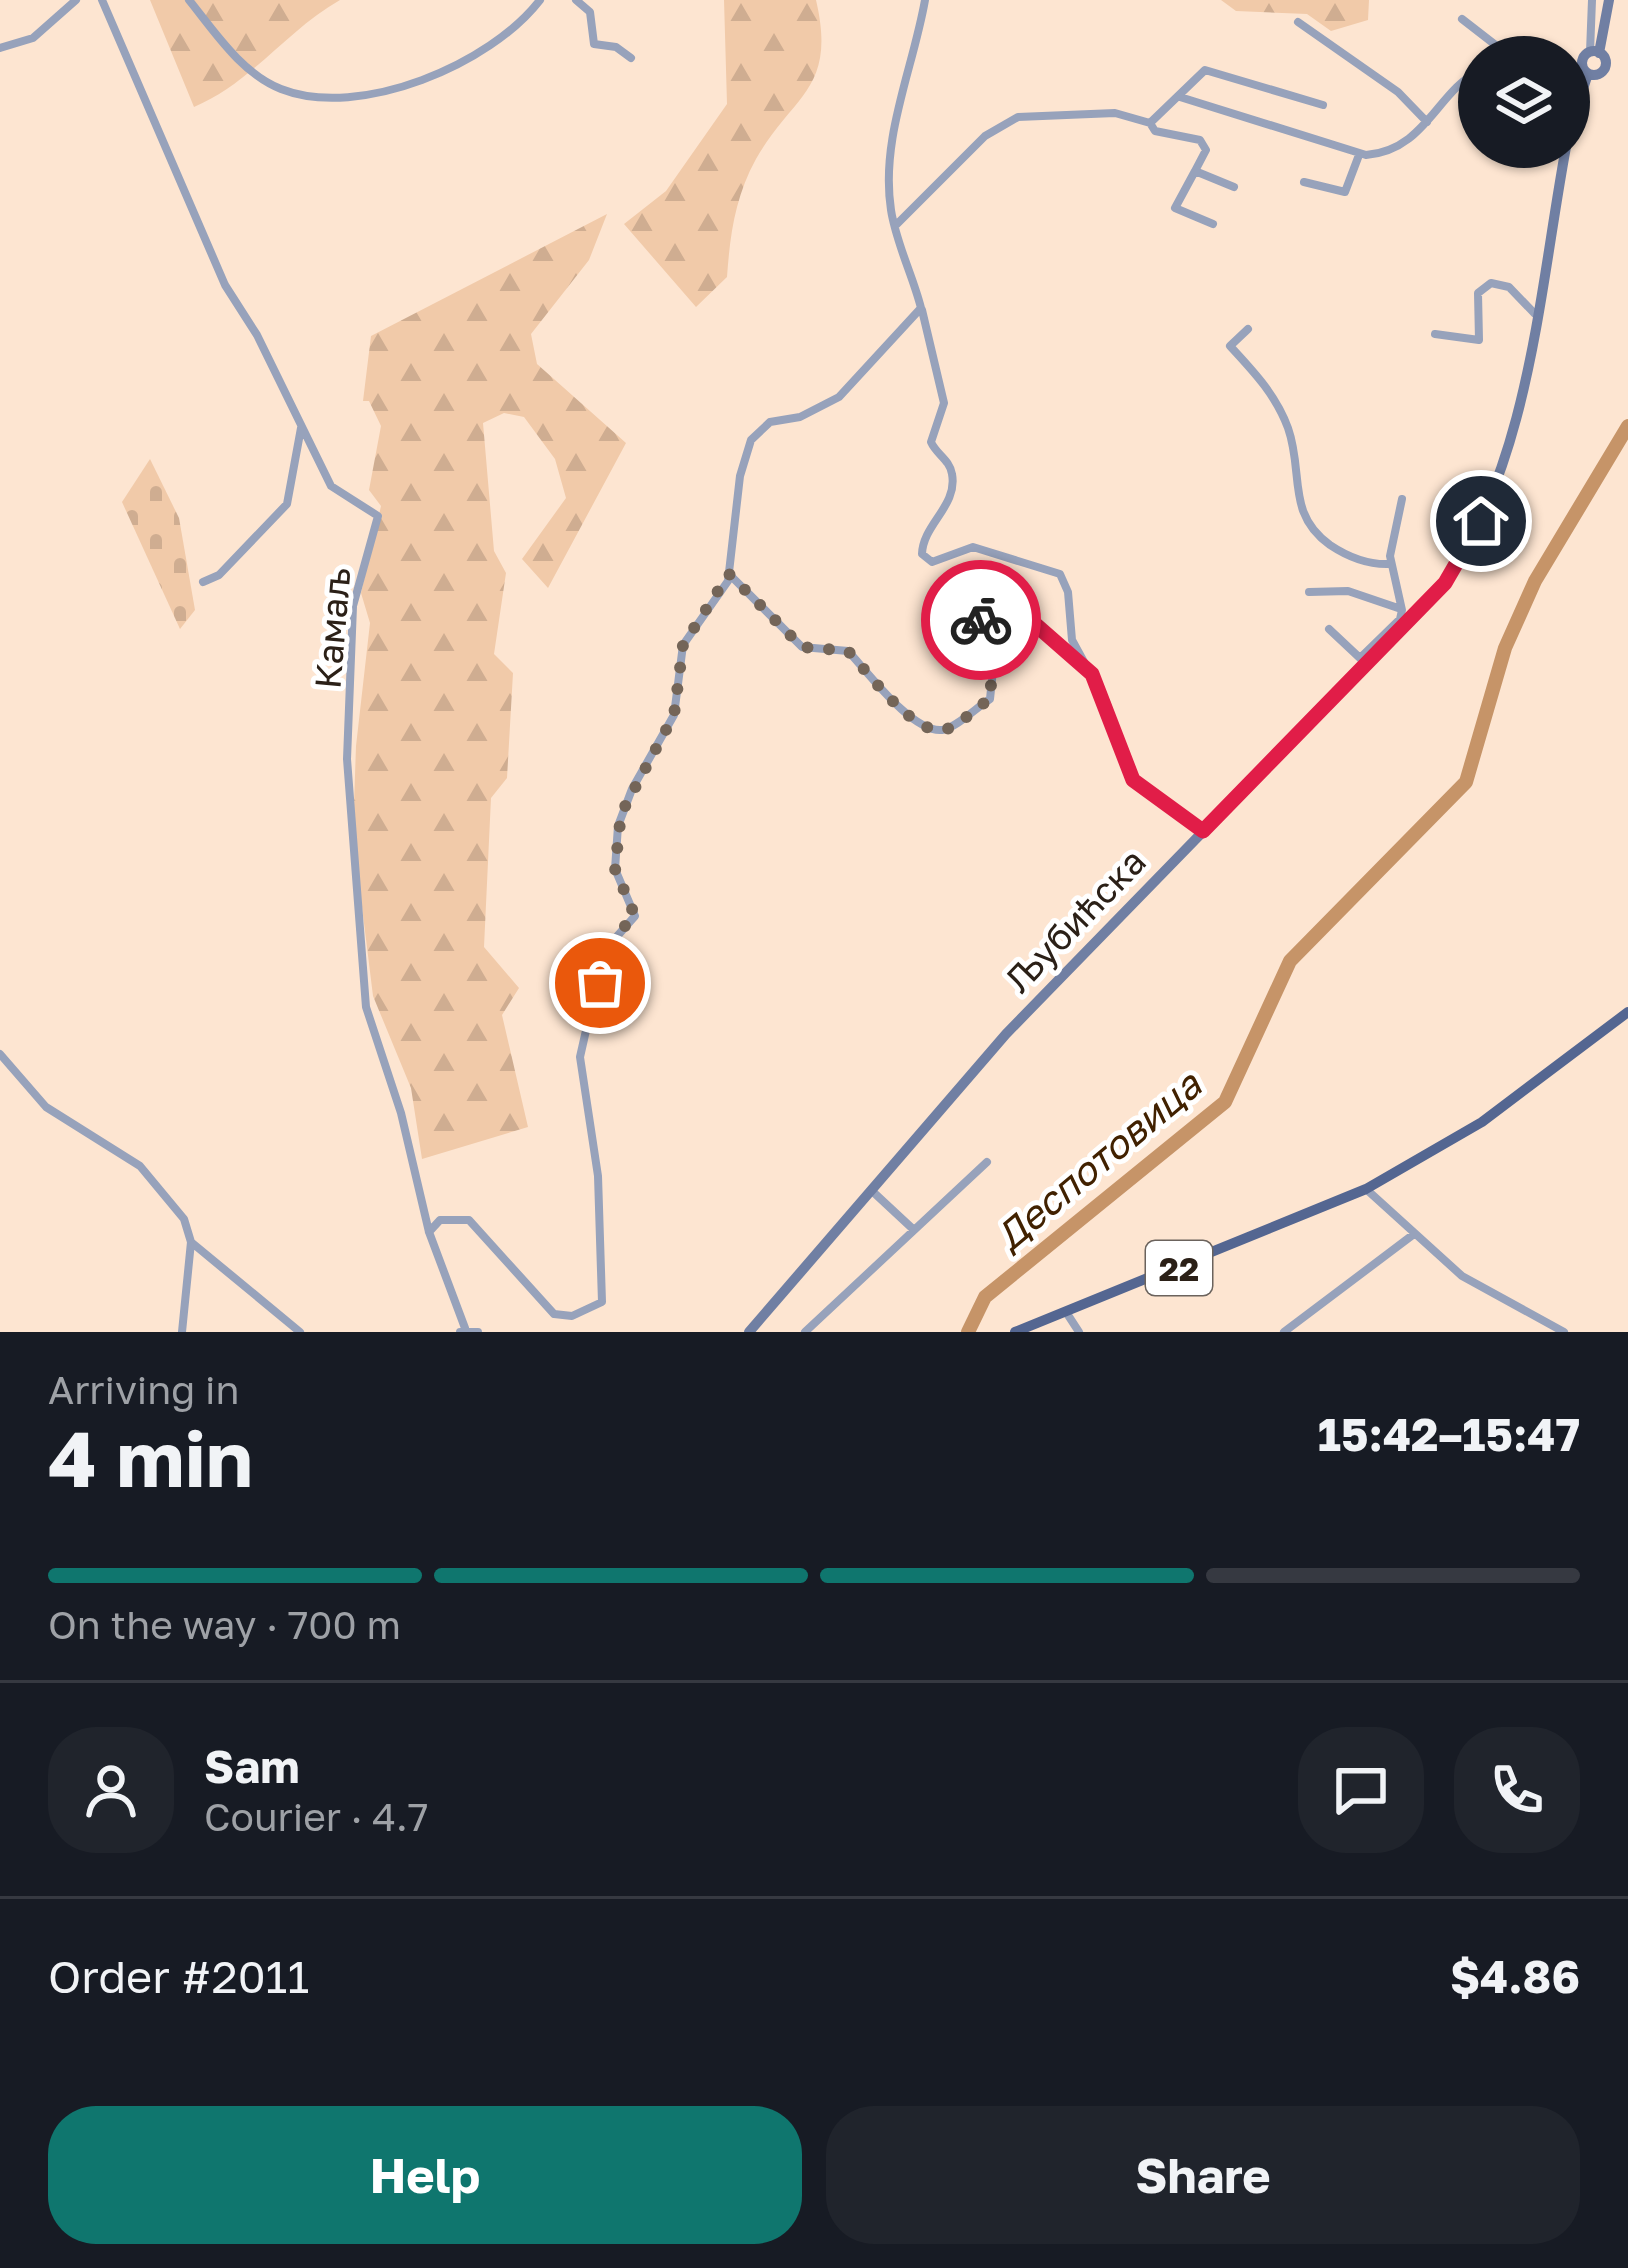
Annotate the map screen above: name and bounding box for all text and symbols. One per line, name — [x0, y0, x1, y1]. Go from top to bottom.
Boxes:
map controls — [1458, 36, 1590, 168]
button: layers — [1458, 36, 1590, 168]
pin — [1430, 470, 1532, 572]
icon: home — [1448, 488, 1514, 554]
courier — [921, 560, 1041, 680]
street label: Камаљ — [305, 566, 359, 690]
icon: bike — [948, 587, 1014, 653]
street label: Љубићска — [996, 839, 1154, 1001]
pin — [549, 932, 651, 1034]
icon: bag — [567, 950, 633, 1016]
water label: Деспотовица — [985, 1059, 1211, 1260]
road number: 22 — [1146, 1241, 1212, 1295]
text: Arriving in — [48, 1366, 239, 1413]
text: 15:42–15:47 — [1318, 1407, 1580, 1461]
text: 4 min — [48, 1411, 253, 1504]
text: On the way · 700 m — [48, 1601, 401, 1648]
button: person — [48, 1727, 174, 1853]
button: chat — [1298, 1727, 1424, 1853]
button: phone — [1454, 1727, 1580, 1853]
text: Sam — [204, 1739, 300, 1793]
text: Courier · 4.7 — [204, 1793, 428, 1840]
text: Order #2011 — [48, 1949, 309, 2003]
text: $4.86 — [1450, 1949, 1580, 2003]
button: Help — [48, 2106, 802, 2244]
button: Share — [826, 2106, 1580, 2244]

